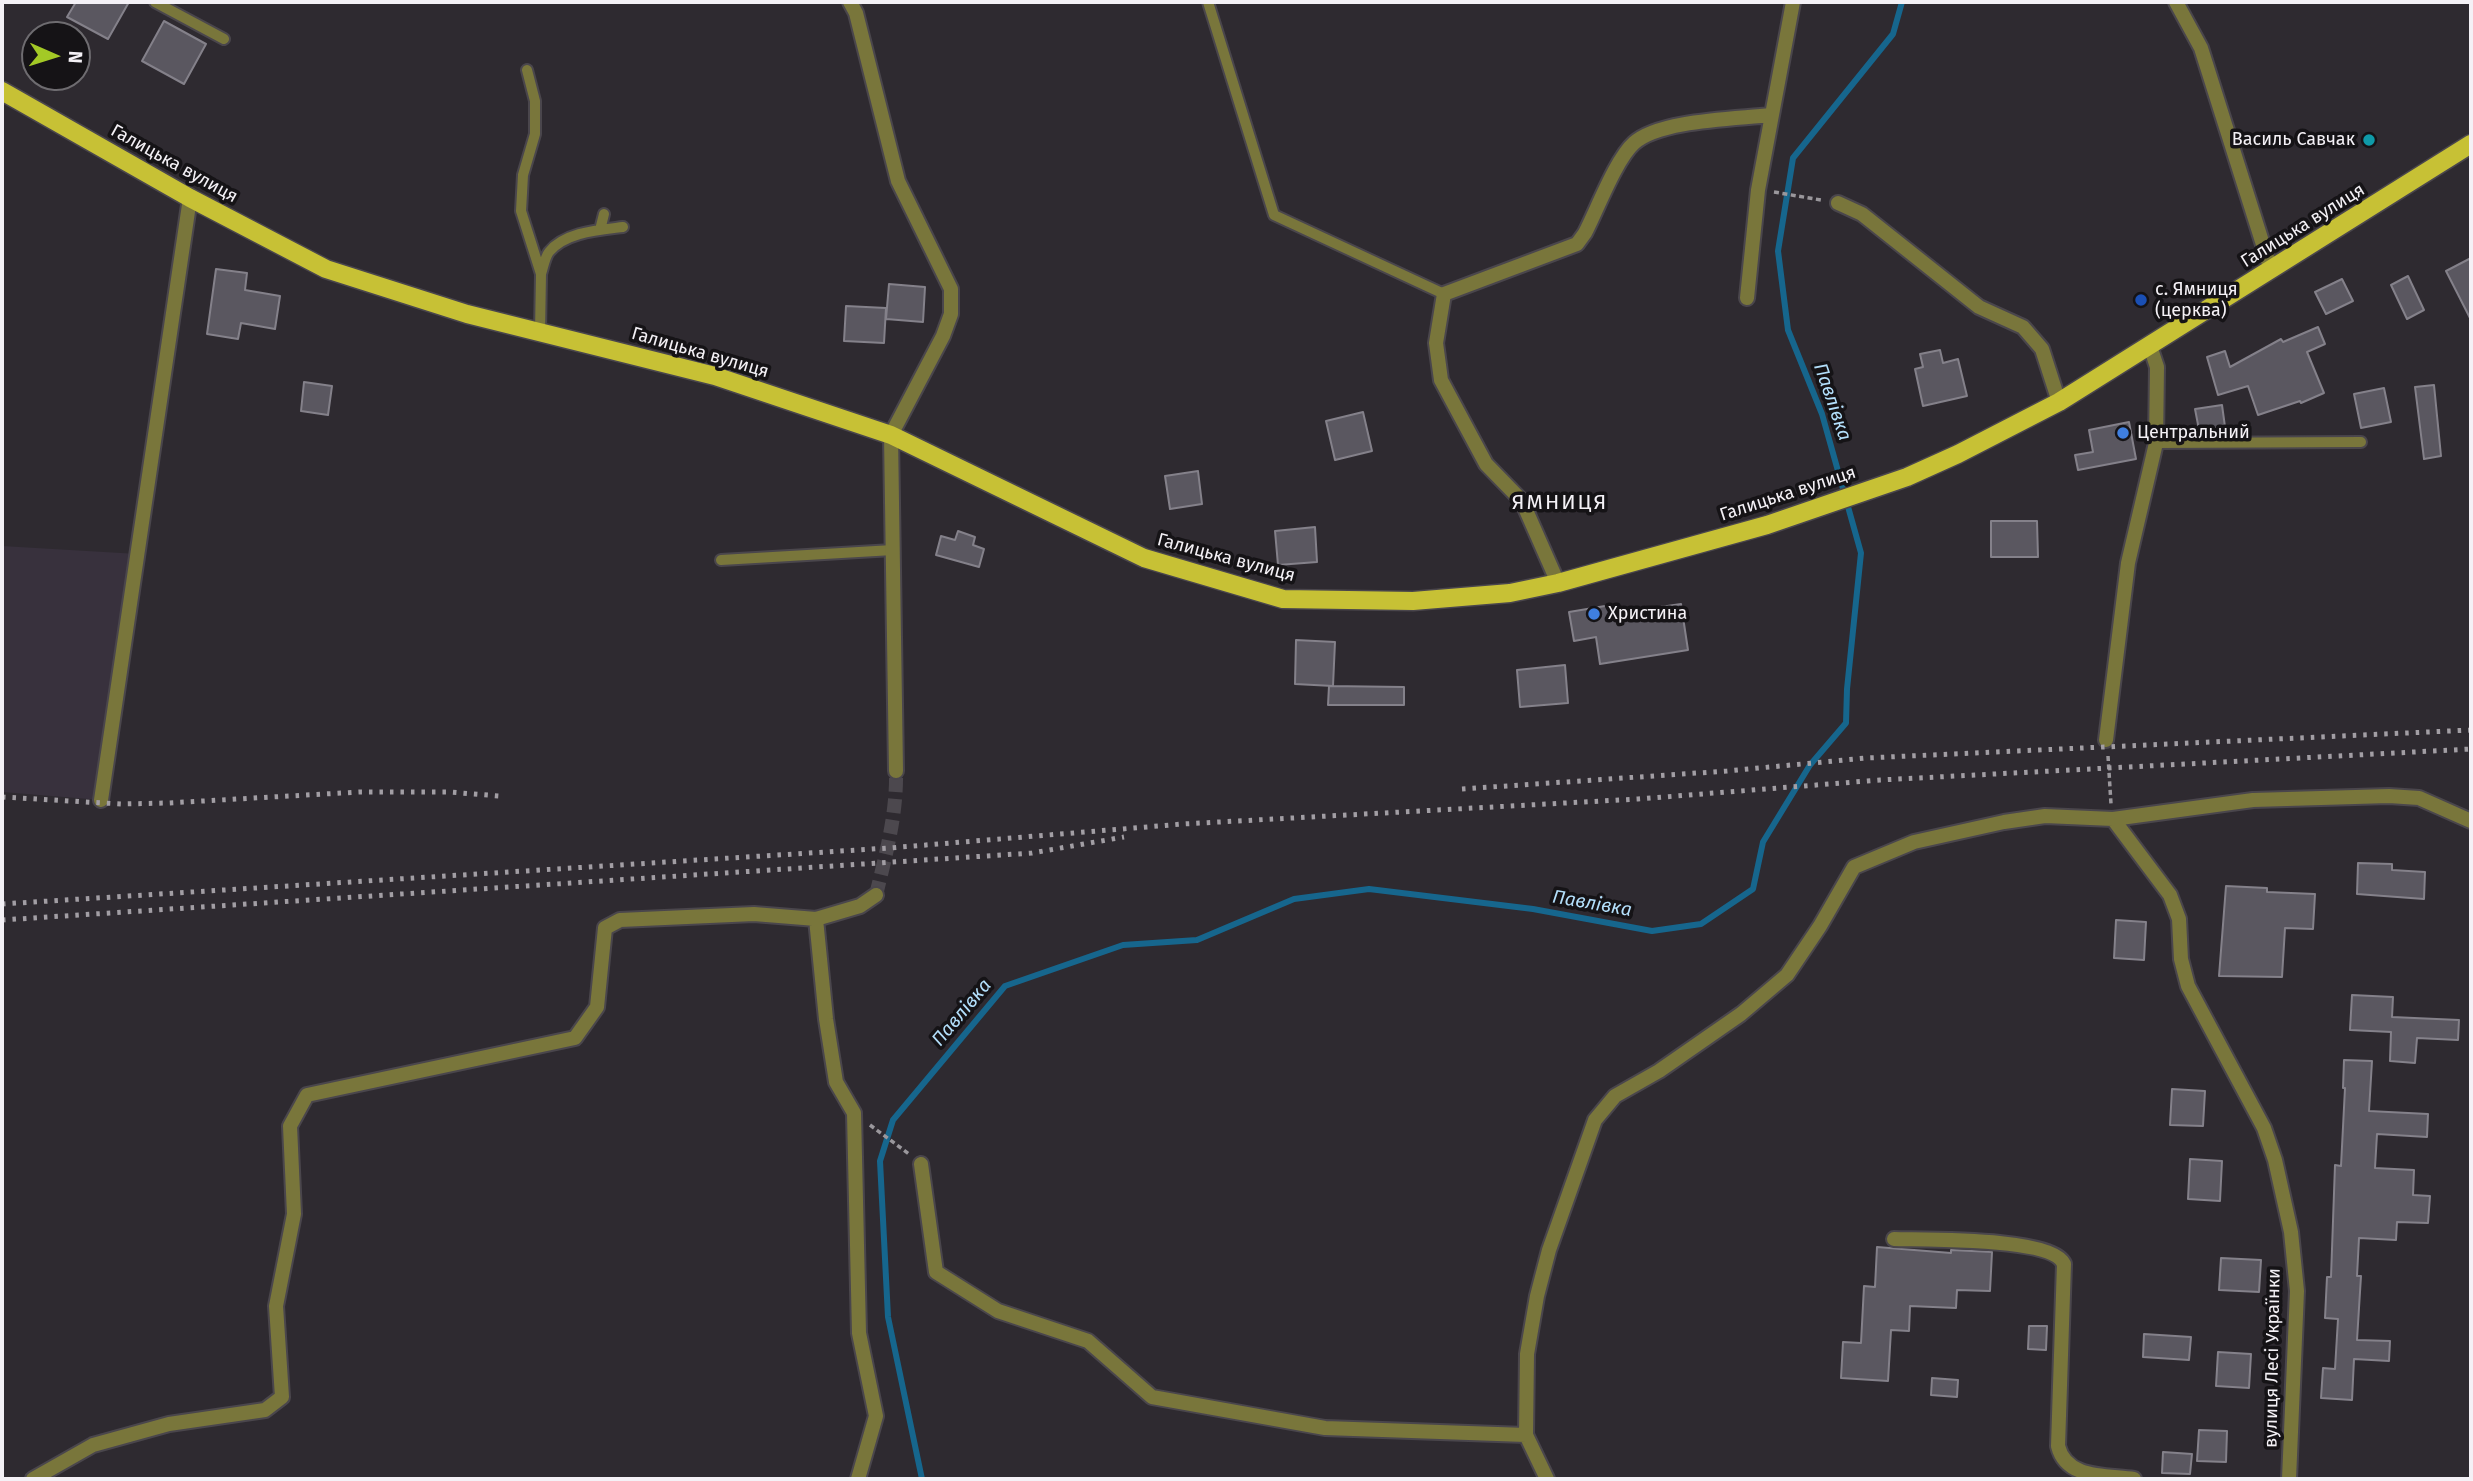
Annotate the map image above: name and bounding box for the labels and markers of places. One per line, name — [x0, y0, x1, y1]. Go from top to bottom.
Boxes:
place label: Василь Савчак — [2232, 129, 2355, 151]
marker: Василь Савчак — [2361, 132, 2377, 148]
place label: с. Ямниця (церква) — [2155, 279, 2238, 322]
marker: с. Ямниця (церква) — [2133, 292, 2149, 308]
place label: Центральний — [2137, 422, 2250, 444]
marker: Центральний — [2115, 425, 2131, 441]
place label: Христина — [1608, 603, 1687, 625]
marker: Христина — [1586, 606, 1602, 622]

